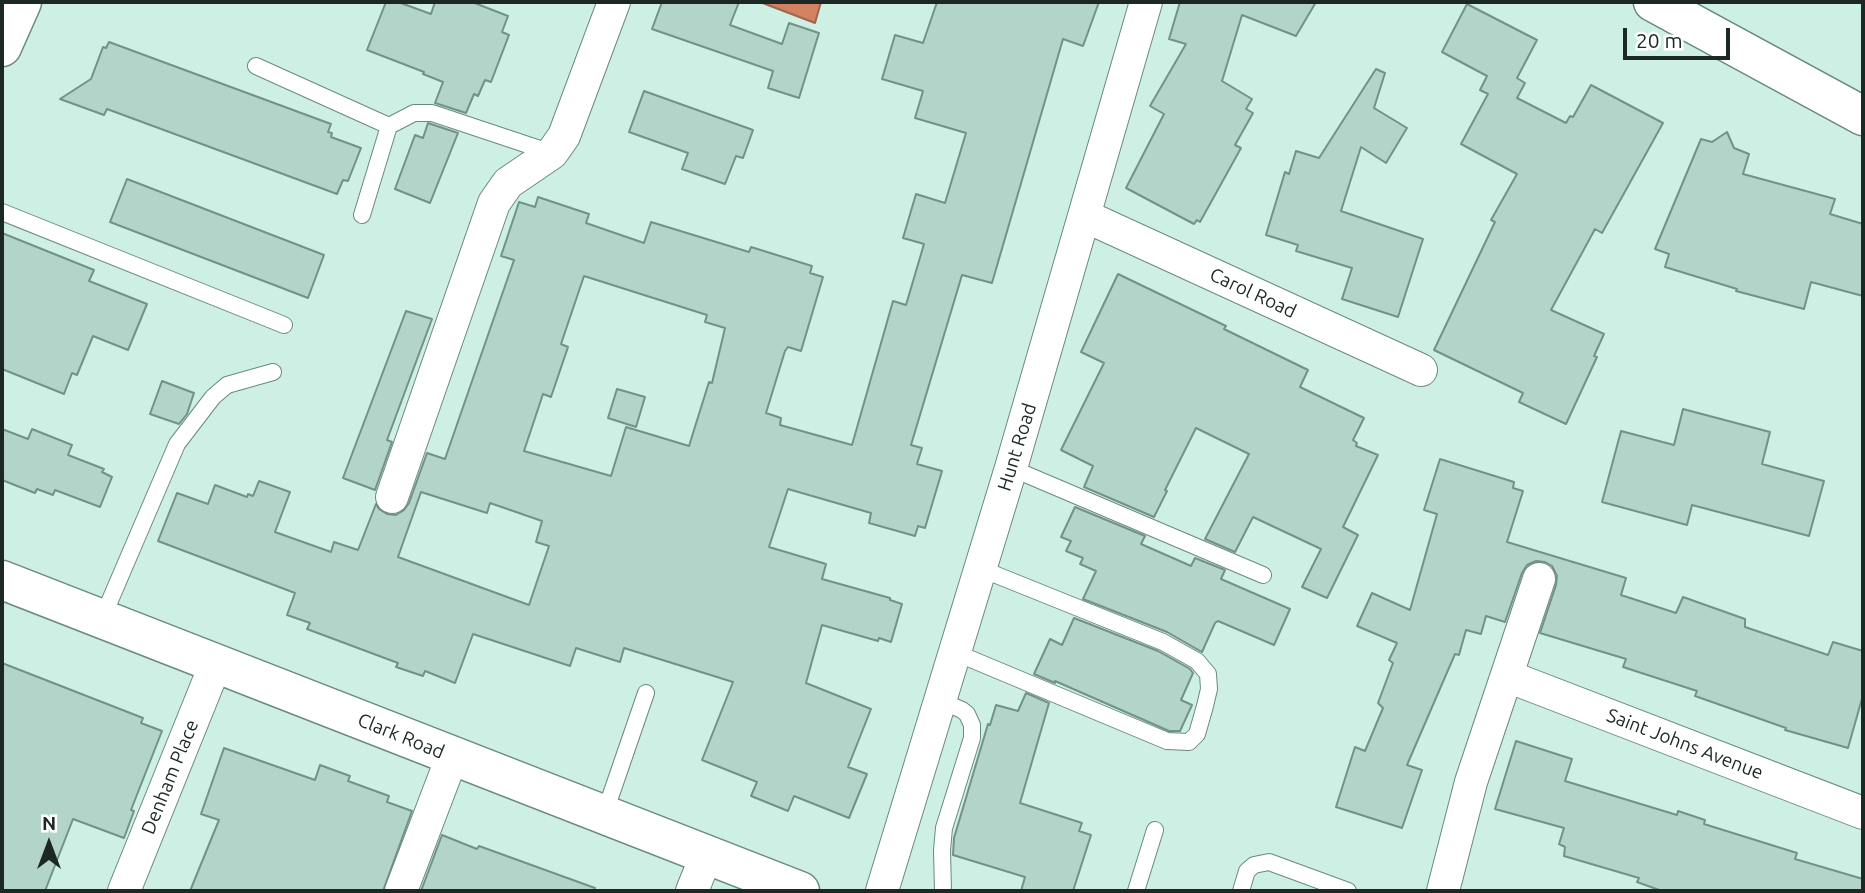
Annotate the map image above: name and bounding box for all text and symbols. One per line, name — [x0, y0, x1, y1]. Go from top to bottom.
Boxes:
scale bar — [1627, 14, 1734, 58]
text: 20 m — [1636, 28, 1683, 52]
street label: Carol Road — [1206, 263, 1300, 323]
street label: Hunt Road — [993, 400, 1041, 494]
street label: Saint Johns Avenue — [1604, 704, 1766, 784]
street label: Clark Road — [354, 708, 448, 764]
street label: Denham Place — [137, 716, 203, 838]
north arrow — [14, 809, 84, 879]
text: N — [42, 812, 56, 834]

